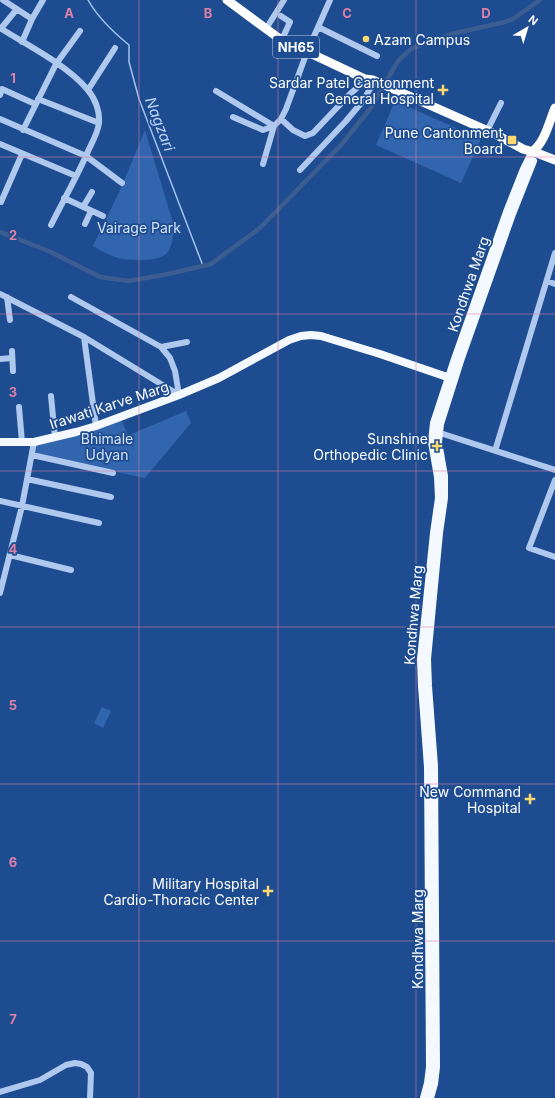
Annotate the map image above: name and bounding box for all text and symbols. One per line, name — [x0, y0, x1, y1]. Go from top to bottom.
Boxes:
text: A — [64, 5, 74, 21]
text: B — [204, 5, 213, 21]
text: C — [342, 5, 352, 21]
text: D — [481, 5, 491, 21]
north arrow — [507, 8, 547, 48]
text: N — [526, 12, 541, 28]
place label: Azam Campus — [374, 31, 470, 48]
marker: Azam Campus — [361, 34, 371, 44]
road number: NH65 — [273, 36, 319, 58]
text: 1 — [10, 70, 16, 86]
place label: Sardar Patel Cantonment General Hospital — [269, 74, 434, 107]
marker: Sardar Patel Cantonment General Hospital — [437, 84, 449, 96]
water label: Nagzari — [141, 94, 179, 154]
place label: Pune Cantonment Board — [385, 124, 503, 157]
marker: Pune Cantonment Board — [506, 134, 518, 146]
park label: Vairage Park — [97, 219, 181, 236]
text: 2 — [9, 227, 17, 243]
street label: Kondhwa Marg — [444, 234, 492, 334]
street label: Irawati Karve Marg — [47, 378, 171, 432]
text: 3 — [9, 384, 17, 400]
park label: Bhimale Udyan — [81, 430, 133, 463]
place label: Sunshine Orthopedic Clinic — [313, 430, 428, 463]
marker: Sunshine Orthopedic Clinic — [431, 440, 443, 452]
text: 4 — [9, 541, 18, 557]
street label: Kondhwa Marg — [400, 565, 426, 665]
text: 5 — [9, 697, 17, 713]
place label: New Command Hospital — [419, 783, 521, 816]
marker: New Command Hospital — [524, 793, 536, 805]
text: 6 — [9, 854, 17, 870]
place label: Military Hospital Cardio-Thoracic Center — [103, 875, 259, 908]
marker: Military Hospital Cardio-Thoracic Center — [262, 885, 274, 897]
street label: Kondhwa Marg — [409, 889, 426, 989]
text: 7 — [9, 1011, 17, 1027]

